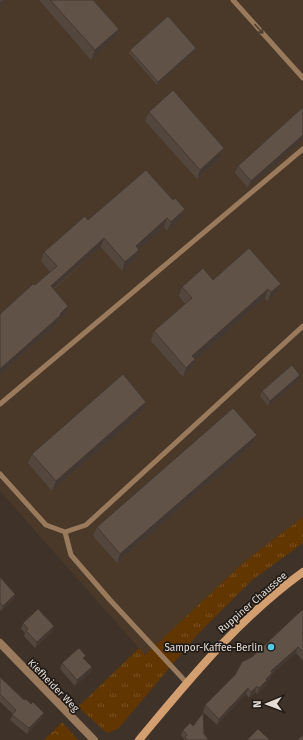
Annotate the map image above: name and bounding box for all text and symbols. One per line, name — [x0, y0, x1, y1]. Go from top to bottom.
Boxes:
one-way arrow — [254, 24, 263, 34]
street label: Ruppiner Chaussee — [216, 570, 289, 636]
place label: Sampor-Kaffee-Berlin — [164, 642, 263, 654]
marker: Sampor-Kaffee-Berlin — [266, 642, 276, 652]
street label: Kiefheider Weg — [25, 657, 82, 715]
north arrow — [247, 684, 287, 724]
text: N — [251, 700, 264, 708]

